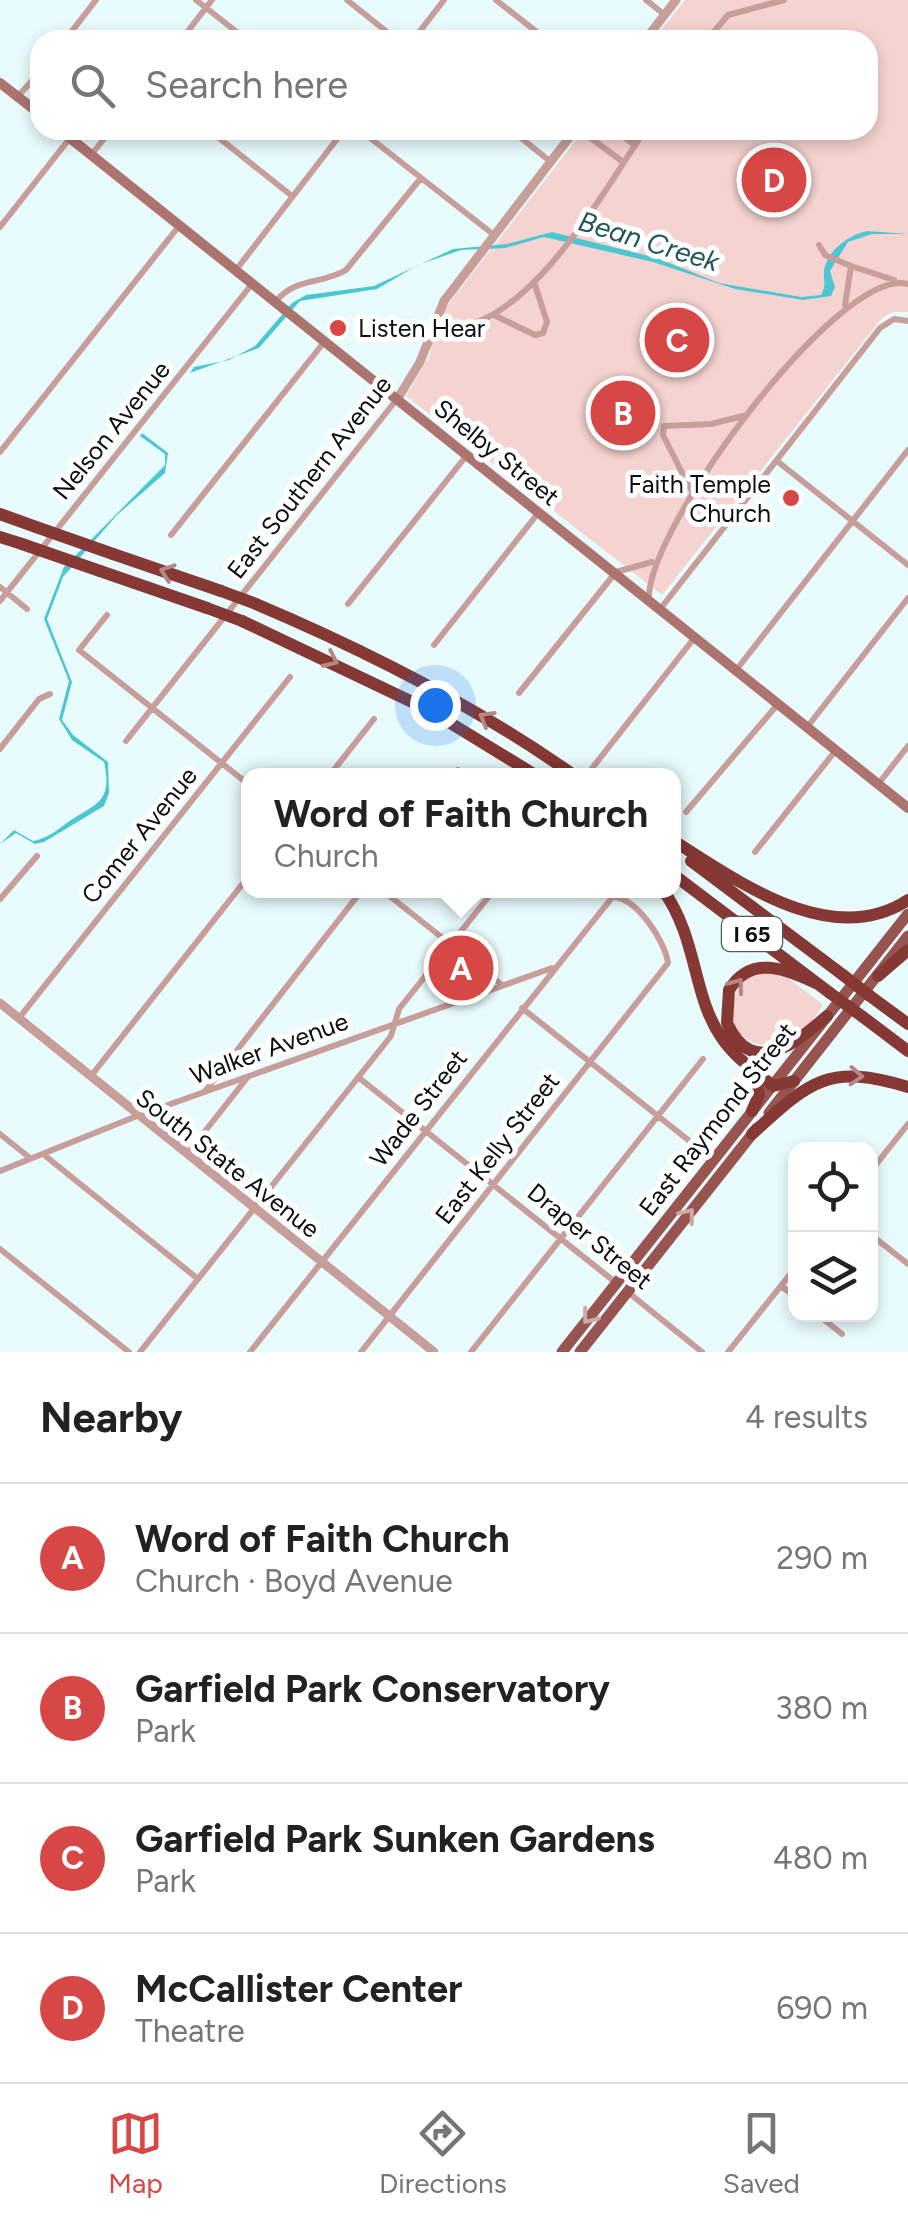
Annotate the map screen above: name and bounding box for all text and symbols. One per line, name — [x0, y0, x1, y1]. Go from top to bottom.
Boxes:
search box — [30, 30, 878, 140]
icon: search — [65, 58, 120, 113]
text: Search here — [145, 62, 348, 108]
pin: D — [742, 142, 806, 218]
water label: Bean Creek — [575, 203, 725, 279]
pin: C — [644, 302, 710, 378]
place label: Listen Hear — [358, 313, 486, 343]
marker: Listen Hear — [327, 317, 349, 339]
street label: Nelson Avenue — [46, 355, 176, 505]
street label: East Southern Avenue — [221, 370, 397, 584]
pin: B — [590, 376, 656, 450]
street label: Shelby Street — [428, 392, 566, 512]
place label: Faith Temple Church — [628, 469, 771, 528]
marker: Faith Temple Church — [780, 487, 802, 509]
one-way arrow — [160, 563, 177, 584]
one-way arrow — [321, 648, 339, 668]
your location — [410, 680, 461, 731]
one-way arrow — [479, 711, 497, 731]
street label: Comer Avenue — [75, 761, 203, 909]
popup — [241, 768, 681, 898]
text: Word of Faith Church — [274, 791, 648, 837]
text: Church — [274, 837, 379, 875]
road number: I 65 — [722, 917, 782, 951]
pin: A — [428, 930, 494, 1006]
one-way arrow — [725, 979, 742, 997]
street label: Walker Avenue — [186, 1006, 352, 1090]
street label: East Raymond Street — [632, 1016, 802, 1222]
street label: Wade Street — [363, 1044, 473, 1172]
one-way arrow — [848, 1065, 864, 1086]
street label: East Kelly Street — [429, 1066, 565, 1230]
street label: South State Avenue — [130, 1082, 326, 1244]
map controls — [788, 1142, 878, 1322]
button: locate — [788, 1142, 878, 1232]
street label: Draper Street — [522, 1177, 658, 1295]
one-way arrow — [677, 1209, 694, 1227]
button: layers — [788, 1232, 878, 1322]
one-way arrow — [583, 1306, 601, 1324]
text: Nearby — [40, 1392, 182, 1443]
text: 4 results — [745, 1398, 868, 1436]
text: Word of Faith Church — [135, 1516, 510, 1562]
text: A — [61, 1539, 84, 1577]
text: 290 m — [776, 1539, 868, 1577]
text: Church · Boyd Avenue — [135, 1562, 453, 1600]
text: Garfield Park Conservatory — [135, 1666, 610, 1712]
text: B — [63, 1689, 82, 1727]
text: 380 m — [775, 1689, 868, 1727]
text: Park — [135, 1712, 196, 1750]
text: Garfield Park Sunken Gardens — [135, 1816, 655, 1862]
text: C — [61, 1839, 84, 1877]
text: 480 m — [773, 1839, 868, 1877]
text: Park — [135, 1862, 196, 1900]
text: McCallister Center — [135, 1966, 463, 2012]
text: D — [61, 1989, 84, 2027]
text: 690 m — [776, 1989, 868, 2027]
text: Theatre — [135, 2012, 245, 2050]
tab: Map — [108, 2106, 163, 2200]
tab: Directions — [379, 2106, 507, 2200]
tab: Saved — [723, 2106, 800, 2200]

